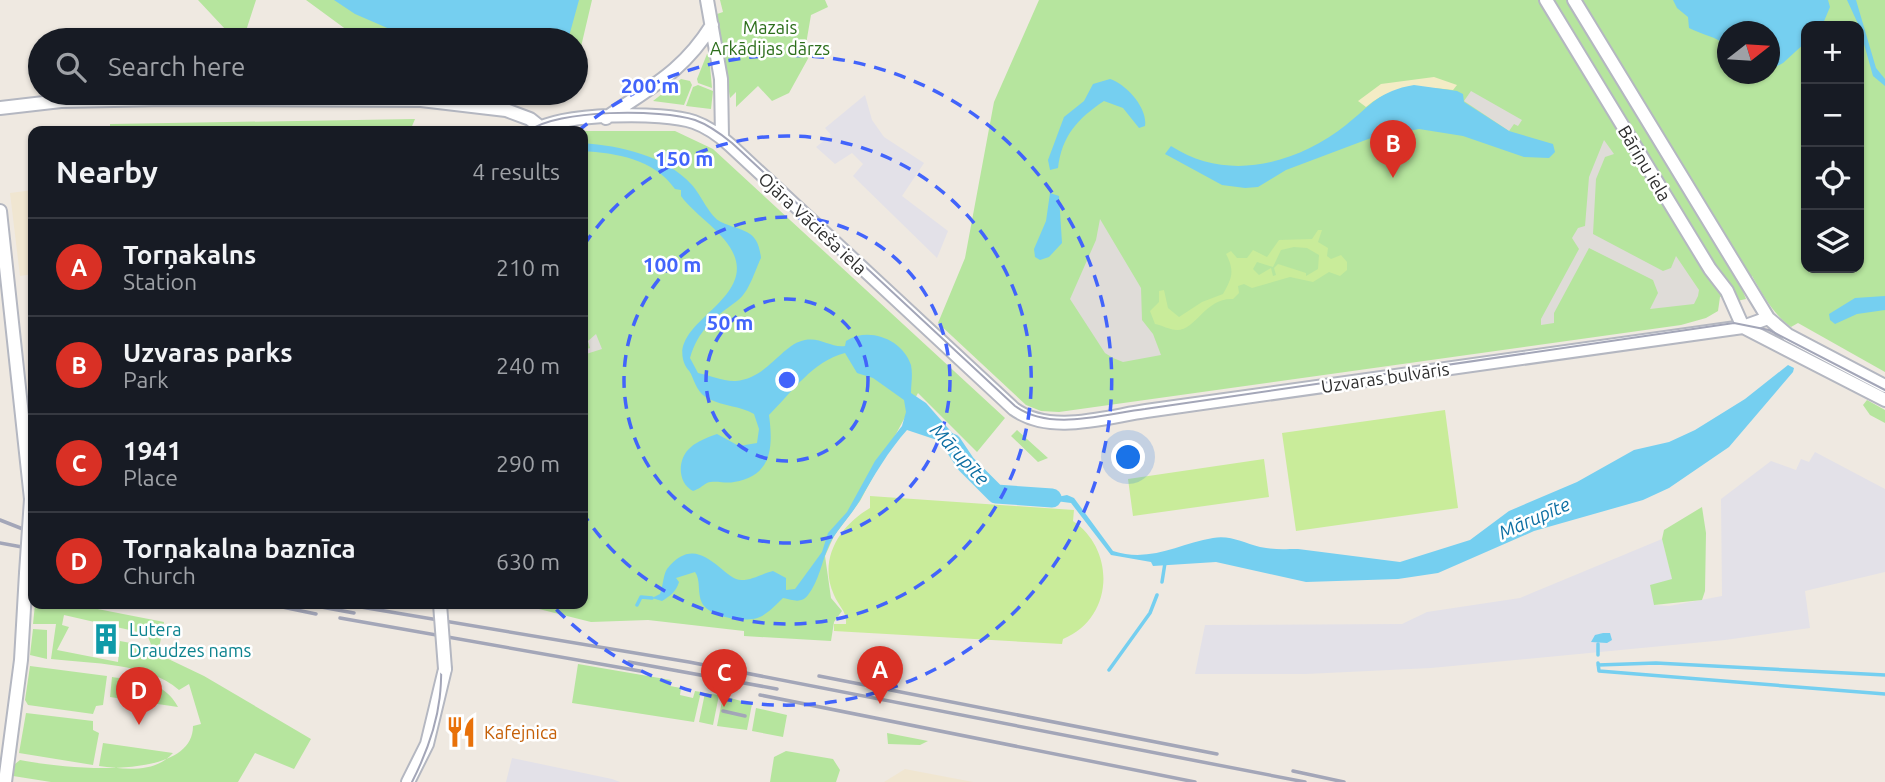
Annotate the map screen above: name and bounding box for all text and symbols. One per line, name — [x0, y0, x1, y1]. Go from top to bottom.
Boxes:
park label: Mazais Arkādijas dārzs — [710, 17, 830, 58]
north arrow — [1717, 21, 1780, 84]
map controls — [1801, 21, 1864, 273]
button: + — [1801, 21, 1864, 84]
search box — [28, 28, 588, 105]
icon: search — [52, 48, 90, 86]
text: Search here — [108, 52, 245, 81]
text: 200 m — [621, 73, 679, 97]
button: − — [1801, 84, 1864, 147]
pin: B — [1370, 120, 1416, 178]
street label: Bāriņu iela — [1615, 121, 1675, 205]
text: 150 m — [655, 146, 713, 170]
button: locate — [1801, 147, 1864, 210]
text: Nearby — [56, 155, 158, 189]
text: 4 results — [472, 159, 560, 184]
street label: Ojāra Vācieša iela — [755, 168, 871, 278]
button: layers — [1801, 210, 1864, 273]
text: Torņakalns — [123, 240, 256, 269]
text: 100 m — [643, 252, 701, 276]
text: A — [71, 255, 87, 280]
text: 210 m — [496, 255, 560, 280]
text: Station — [123, 269, 197, 294]
text: 50 m — [707, 310, 753, 334]
text: Uzvaras parks — [123, 338, 292, 367]
text: B — [71, 353, 87, 378]
text: 240 m — [496, 353, 560, 378]
street label: Uzvaras bulvāris — [1320, 358, 1450, 396]
text: Park — [123, 367, 169, 392]
centre of rings — [775, 368, 799, 392]
water label: Mārupīte — [926, 419, 994, 489]
text: 1941 — [123, 436, 182, 465]
your location — [1111, 440, 1145, 474]
text: C — [72, 451, 86, 476]
text: 290 m — [496, 451, 560, 476]
text: Place — [123, 465, 178, 490]
water label: Mārupīte — [1495, 492, 1573, 543]
text: Torņakalna baznīca — [123, 534, 356, 563]
text: D — [71, 549, 87, 574]
text: 630 m — [496, 549, 560, 574]
text: Church — [123, 563, 196, 588]
place label: Lutera Draudzes nams — [129, 619, 252, 660]
building icon: Lutera Draudzes nams — [89, 622, 123, 656]
pin: A — [857, 646, 903, 704]
pin: C — [701, 649, 747, 707]
pin: D — [116, 667, 162, 725]
restaurant icon: Kafejnica — [444, 715, 478, 749]
place label: Kafejnica — [484, 722, 558, 742]

